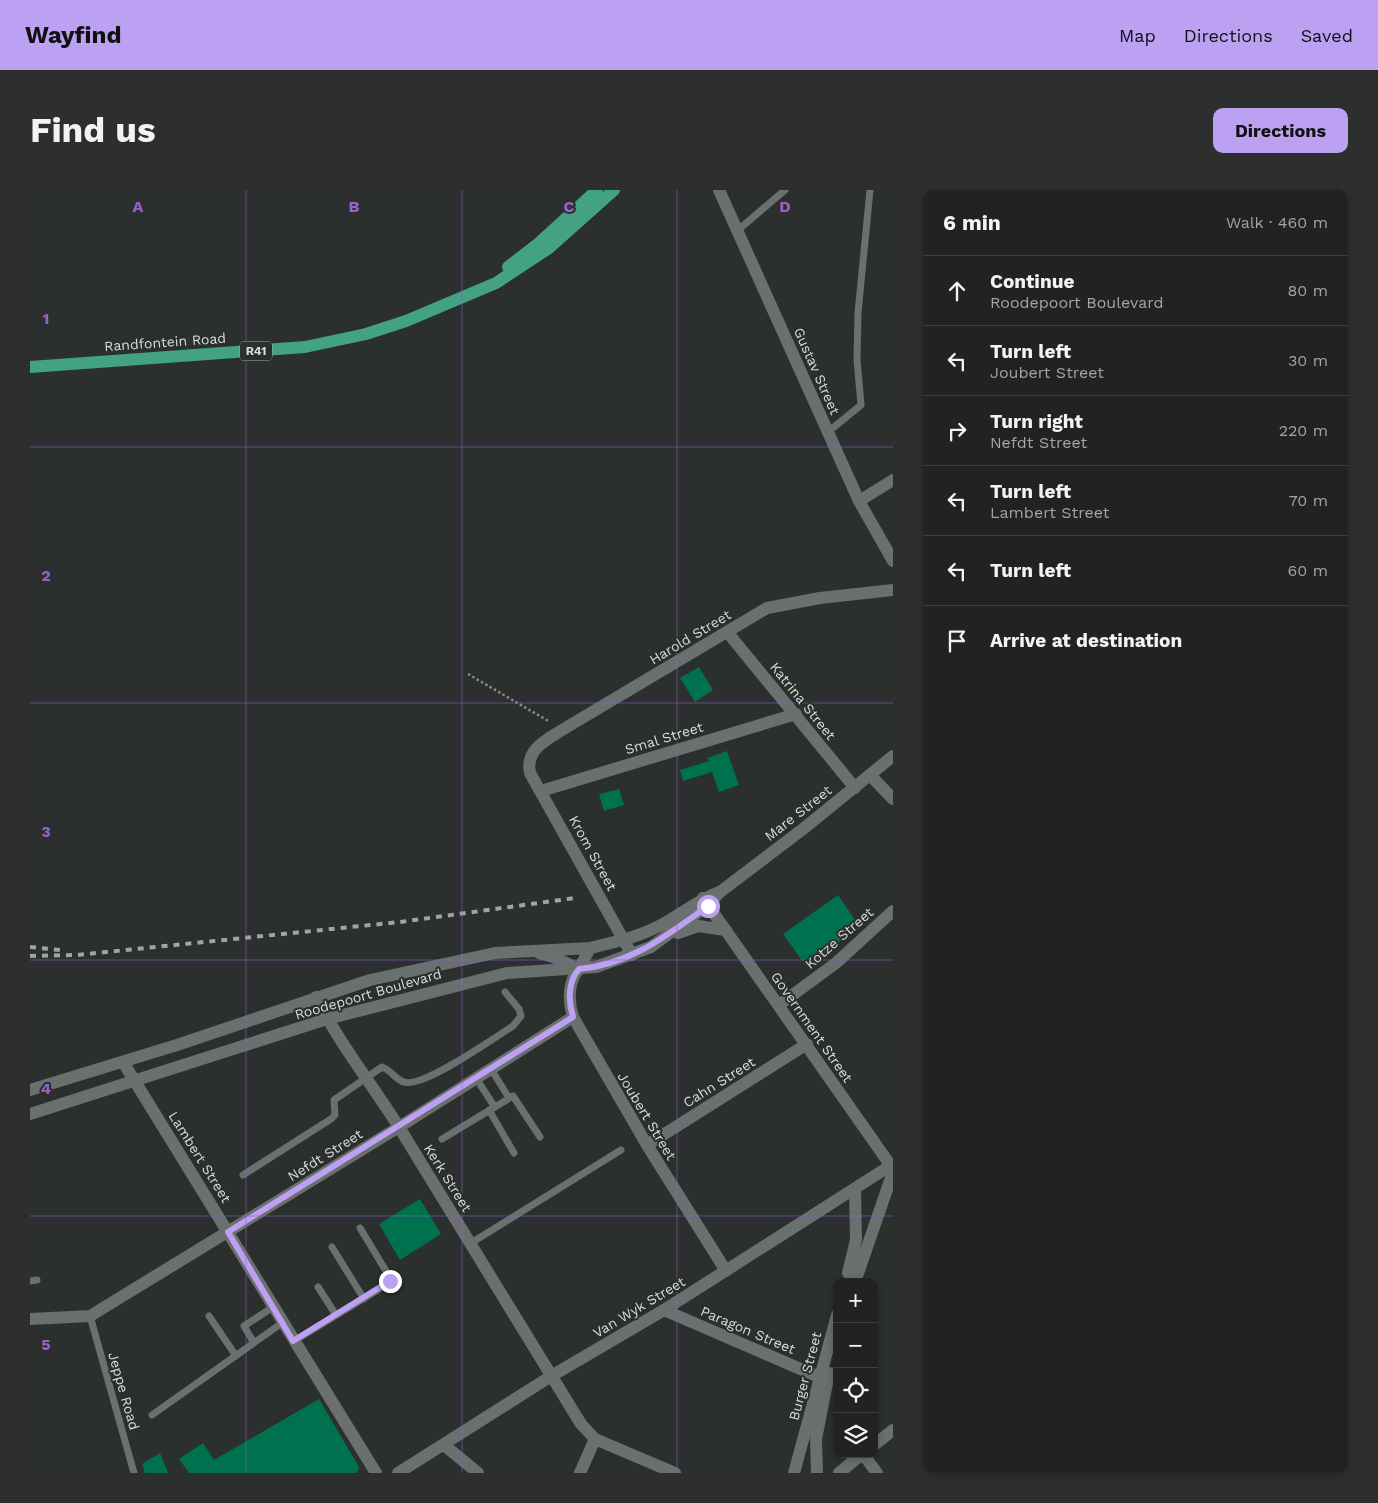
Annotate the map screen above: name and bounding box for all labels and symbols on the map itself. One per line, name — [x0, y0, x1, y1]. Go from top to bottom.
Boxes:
text: A — [133, 197, 144, 216]
text: B — [349, 197, 360, 216]
text: C — [564, 197, 575, 216]
text: D — [779, 197, 791, 216]
text: 1 — [43, 309, 49, 328]
street label: Gustav Street — [791, 325, 843, 417]
street label: Randfontein Road — [103, 330, 227, 354]
road number: R41 — [240, 342, 272, 360]
text: 2 — [41, 566, 51, 585]
street label: Harold Street — [646, 606, 734, 668]
street label: Katrina Street — [767, 659, 839, 743]
street label: Smal Street — [623, 718, 705, 757]
street label: Mare Street — [761, 782, 835, 844]
street label: Krom Street — [566, 813, 620, 893]
text: 3 — [41, 822, 51, 841]
route start — [697, 895, 720, 918]
street label: Kotze Street — [802, 904, 876, 972]
street label: Roodepoort Boulevard — [293, 965, 443, 1023]
street label: Government Street — [768, 969, 856, 1085]
street label: Cahn Street — [680, 1053, 758, 1110]
street label: Joubert Street — [614, 1069, 680, 1163]
text: 4 — [41, 1079, 51, 1098]
street label: Lambert Street — [166, 1108, 235, 1206]
street label: Nefdt Street — [285, 1126, 365, 1184]
street label: Kerk Street — [421, 1141, 475, 1215]
route end — [379, 1270, 402, 1293]
street label: Van Wyk Street — [590, 1273, 688, 1341]
street label: Paragon Street — [698, 1303, 798, 1357]
street label: Burger Street — [785, 1330, 825, 1422]
text: 5 — [41, 1335, 51, 1354]
street label: Jeppe Road — [105, 1350, 143, 1432]

